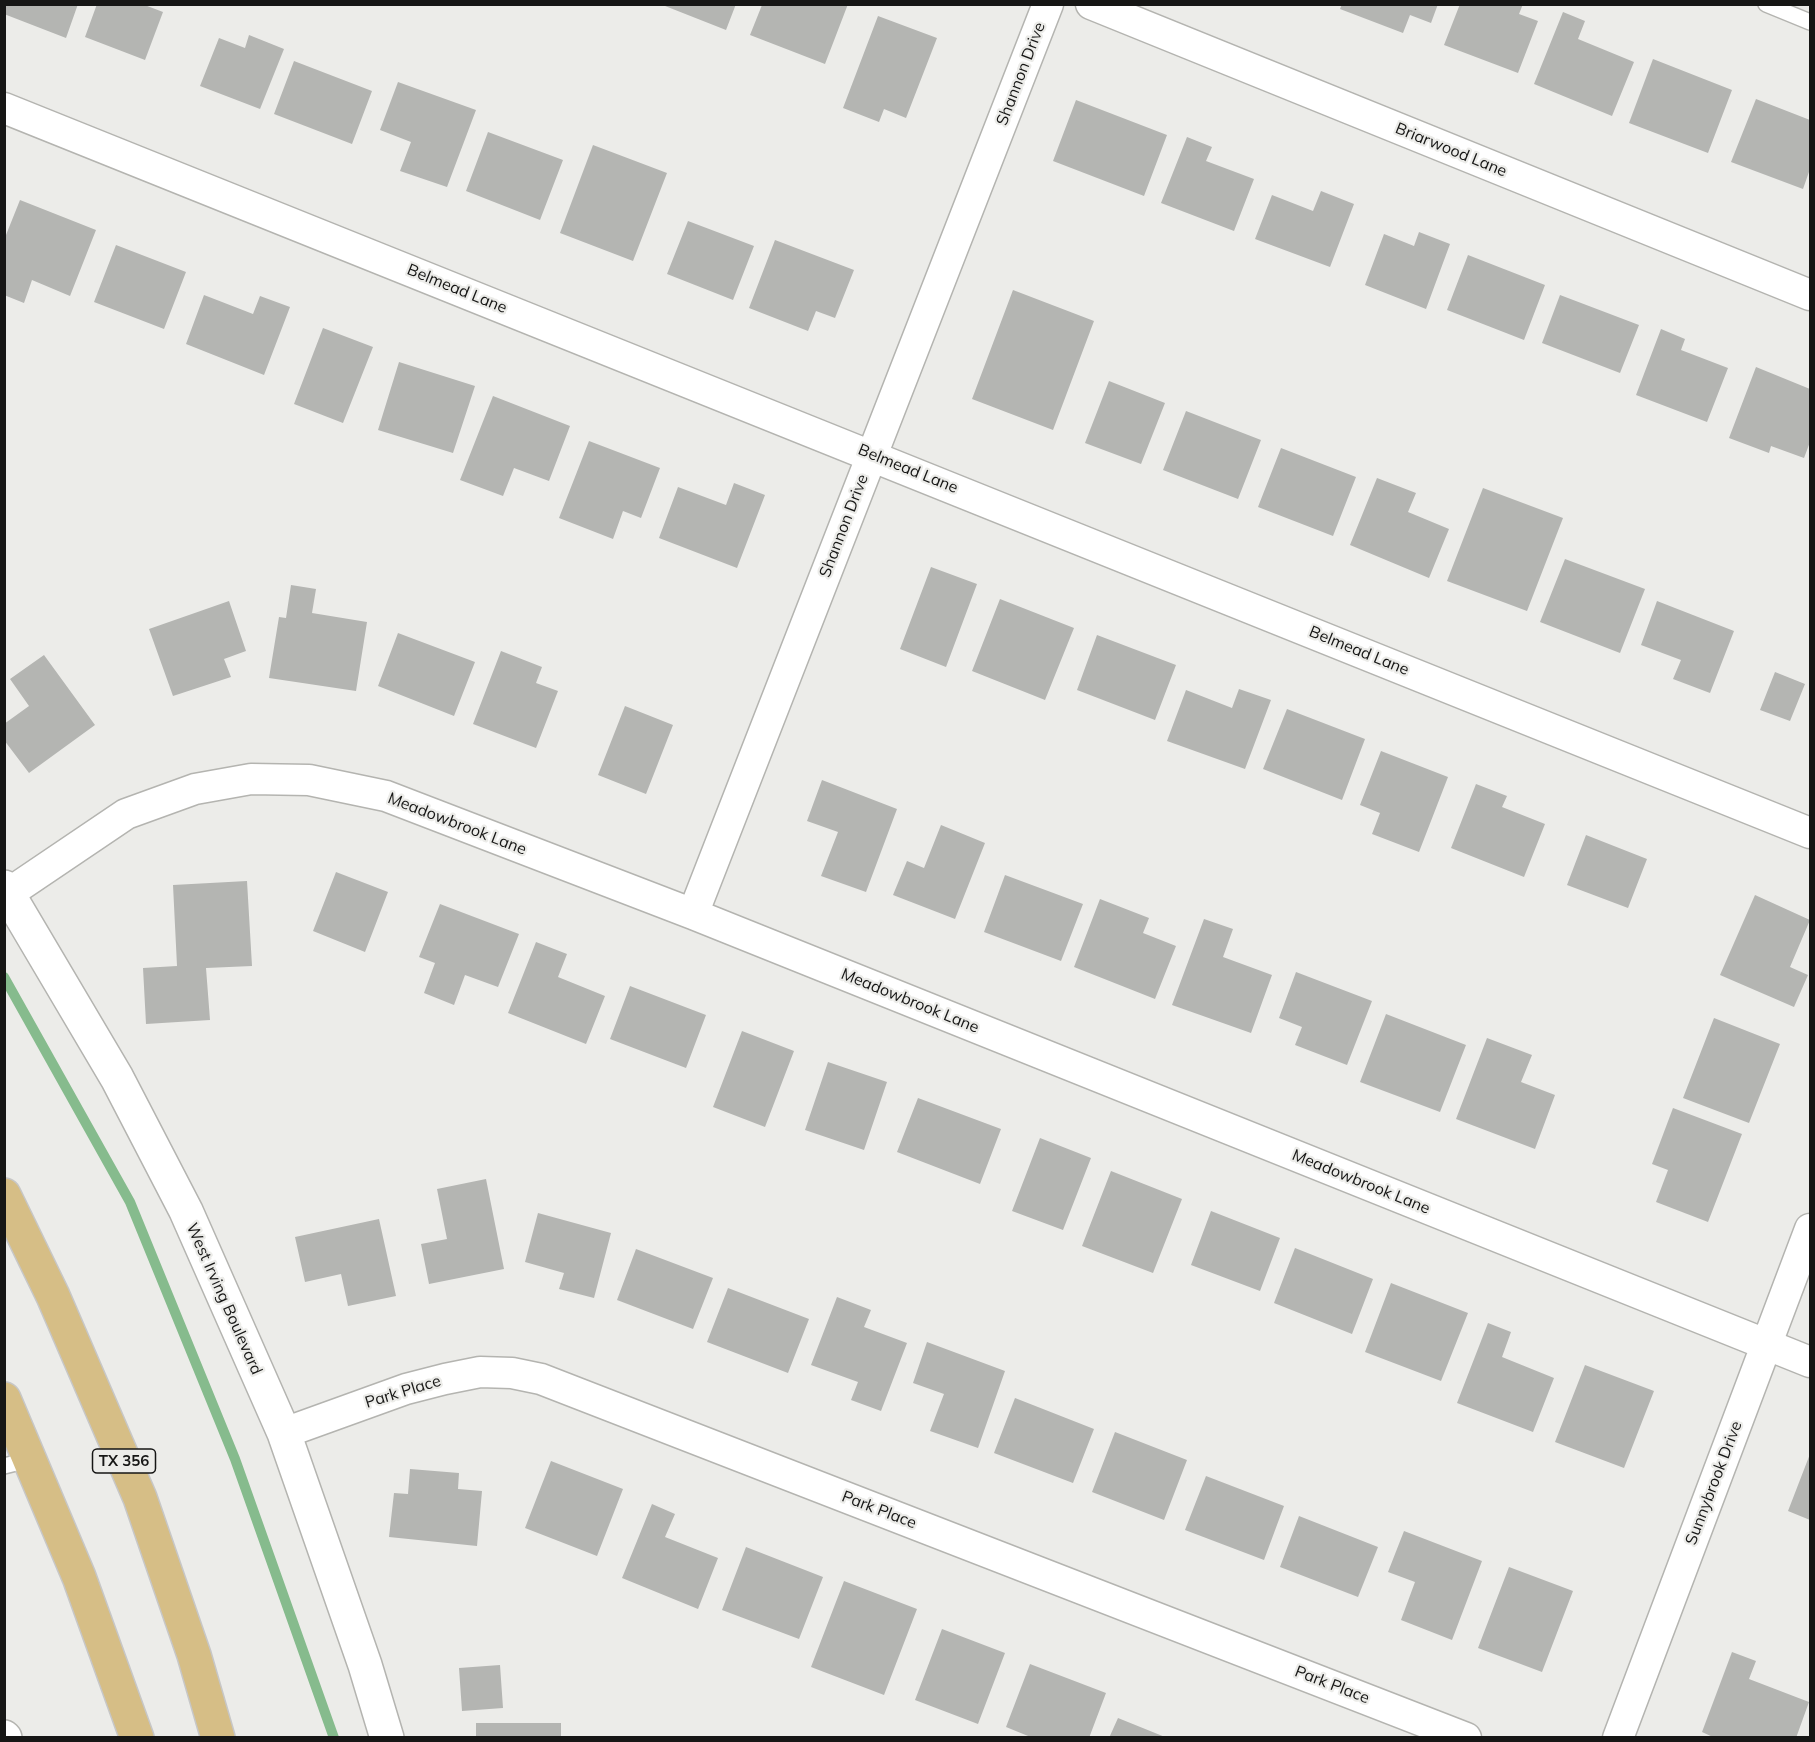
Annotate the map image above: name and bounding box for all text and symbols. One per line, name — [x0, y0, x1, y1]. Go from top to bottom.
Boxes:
street label: Shannon Drive — [993, 20, 1049, 128]
street label: Briarwood Lane — [1392, 119, 1510, 181]
street label: Belmead Lane — [404, 260, 510, 318]
street label: Belmead Lane — [855, 440, 961, 498]
street label: Shannon Drive — [816, 472, 872, 580]
street label: Belmead Lane — [1306, 622, 1412, 680]
street label: Meadowbrook Lane — [385, 789, 529, 859]
street label: Meadowbrook Lane — [838, 965, 982, 1037]
street label: Meadowbrook Lane — [1289, 1146, 1433, 1218]
street label: West Irving Boulevard — [182, 1220, 266, 1378]
street label: Park Place — [363, 1371, 443, 1413]
street label: Sunnybrook Drive — [1682, 1418, 1746, 1548]
road number: TX 356 — [92, 1449, 156, 1473]
street label: Park Place — [839, 1487, 919, 1533]
street label: Park Place — [1292, 1662, 1372, 1708]

